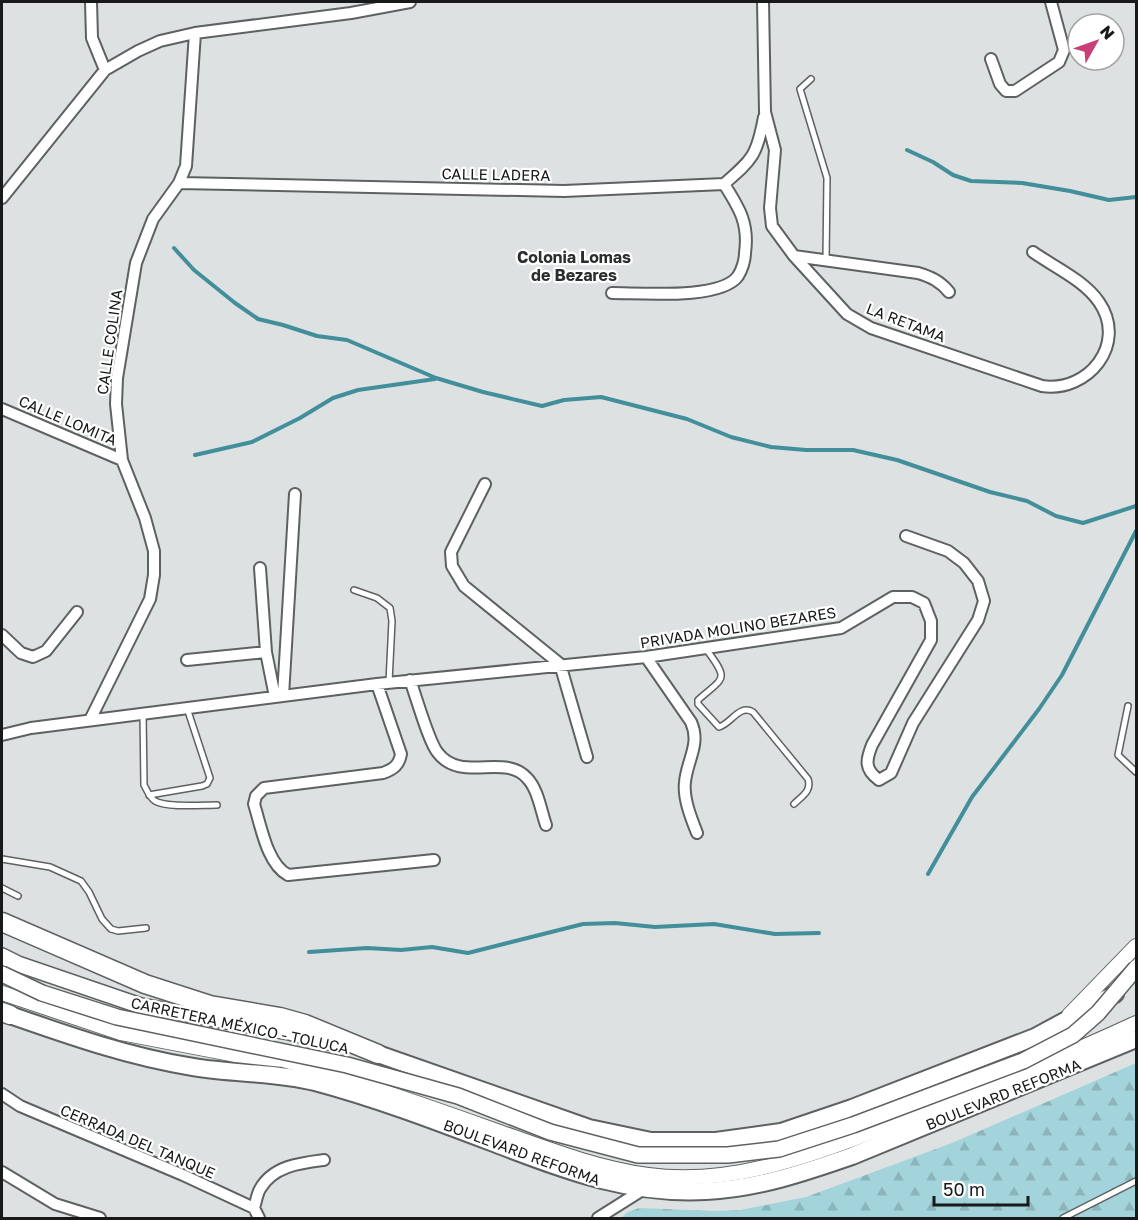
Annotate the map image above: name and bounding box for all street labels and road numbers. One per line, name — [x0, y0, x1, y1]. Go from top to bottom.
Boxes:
street label: CALLE LADERA — [441, 164, 551, 184]
street label: CALLE COLINA — [93, 288, 125, 396]
street label: LA RETAMA — [864, 299, 948, 345]
street label: CALLE LOMITA — [16, 391, 120, 449]
street label: PRIVADA MOLINO BEZARES — [639, 603, 837, 651]
street label: CARRETERA MÉXICO - TOLUCA — [129, 993, 351, 1057]
street label: BOULEVARD REFORMA — [923, 1055, 1083, 1133]
street label: CERRADA DEL TANQUE — [58, 1100, 218, 1182]
street label: BOULEVARD REFORMA — [441, 1115, 603, 1189]

